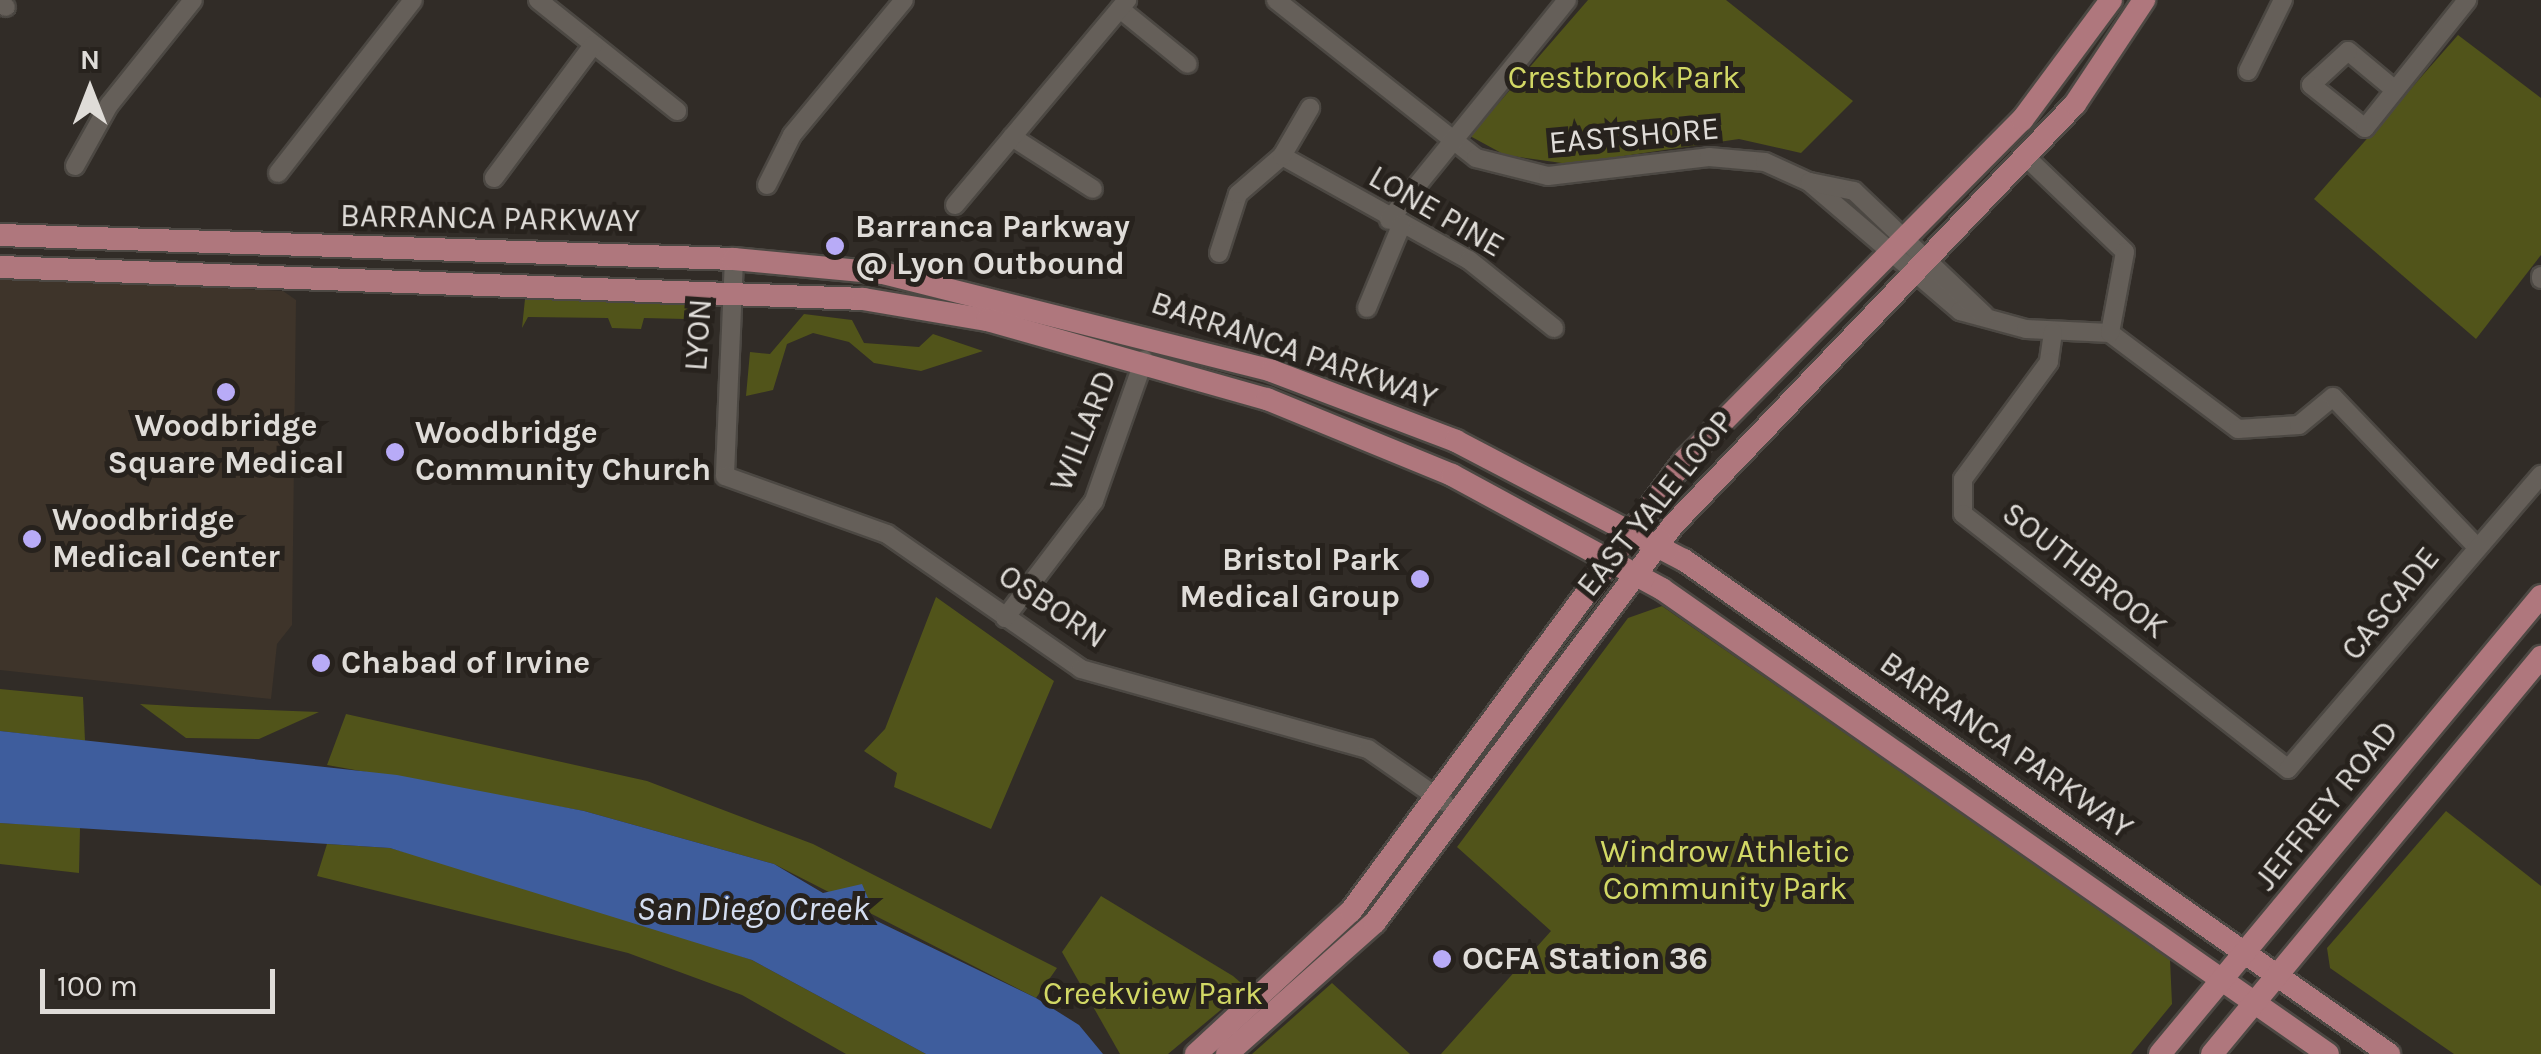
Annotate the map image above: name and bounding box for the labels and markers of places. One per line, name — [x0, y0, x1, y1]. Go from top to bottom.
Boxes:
place label: Barranca Parkway @ Lyon Outbound — [855, 209, 1130, 284]
marker: Barranca Parkway @ Lyon Outbound — [824, 235, 846, 257]
marker: Woodbridge Square Medical — [215, 381, 237, 403]
place label: Woodbridge Square Medical — [108, 408, 344, 483]
place label: Woodbridge Community Church — [415, 415, 711, 490]
marker: Woodbridge Community Church — [384, 441, 406, 463]
place label: Woodbridge Medical Center — [52, 502, 280, 577]
marker: Woodbridge Medical Center — [21, 528, 43, 550]
place label: Bristol Park Medical Group — [1179, 542, 1400, 617]
marker: Bristol Park Medical Group — [1409, 568, 1431, 590]
place label: Chabad of Irvine — [341, 644, 590, 682]
marker: Chabad of Irvine — [310, 652, 332, 674]
place label: OCFA Station 36 — [1462, 940, 1708, 978]
marker: OCFA Station 36 — [1431, 948, 1453, 970]

